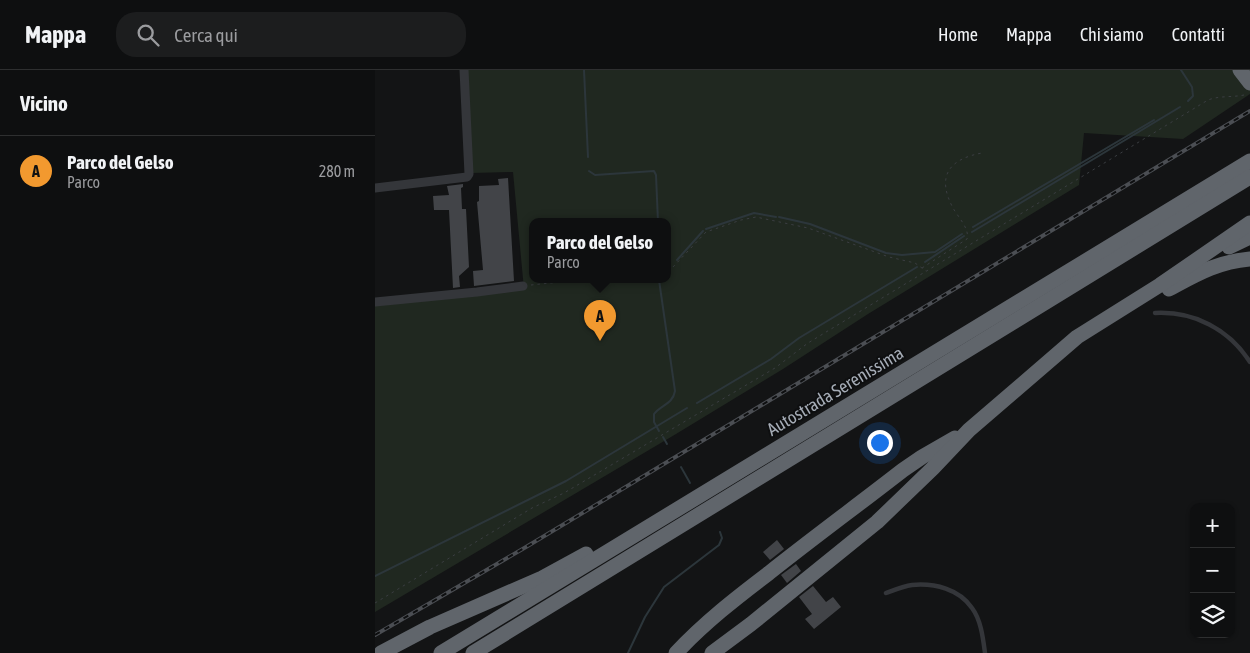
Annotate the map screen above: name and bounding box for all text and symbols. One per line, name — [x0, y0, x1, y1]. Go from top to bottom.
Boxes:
search box — [116, 12, 466, 57]
text: Mappa — [25, 21, 86, 48]
icon: search — [134, 21, 162, 49]
text: Cerca qui — [174, 24, 238, 46]
text: Home — [938, 24, 978, 45]
text: Mappa — [1006, 24, 1052, 45]
text: Chi siamo — [1080, 24, 1144, 45]
text: Contatti — [1172, 24, 1225, 45]
text: Vicino — [20, 91, 68, 115]
text: Parco del Gelso — [67, 151, 174, 173]
text: A — [32, 162, 40, 180]
text: 280 m — [319, 162, 355, 180]
text: Parco — [67, 173, 100, 191]
popup — [529, 218, 671, 283]
text: Parco del Gelso — [547, 231, 653, 253]
text: Parco — [547, 253, 580, 271]
pin: A — [584, 300, 616, 341]
street label: Autostrada Serenissima — [763, 342, 907, 440]
your location — [867, 430, 893, 456]
map controls — [1190, 503, 1235, 638]
button: + — [1190, 503, 1235, 548]
button: − — [1190, 548, 1235, 593]
button: layers — [1190, 593, 1235, 638]

